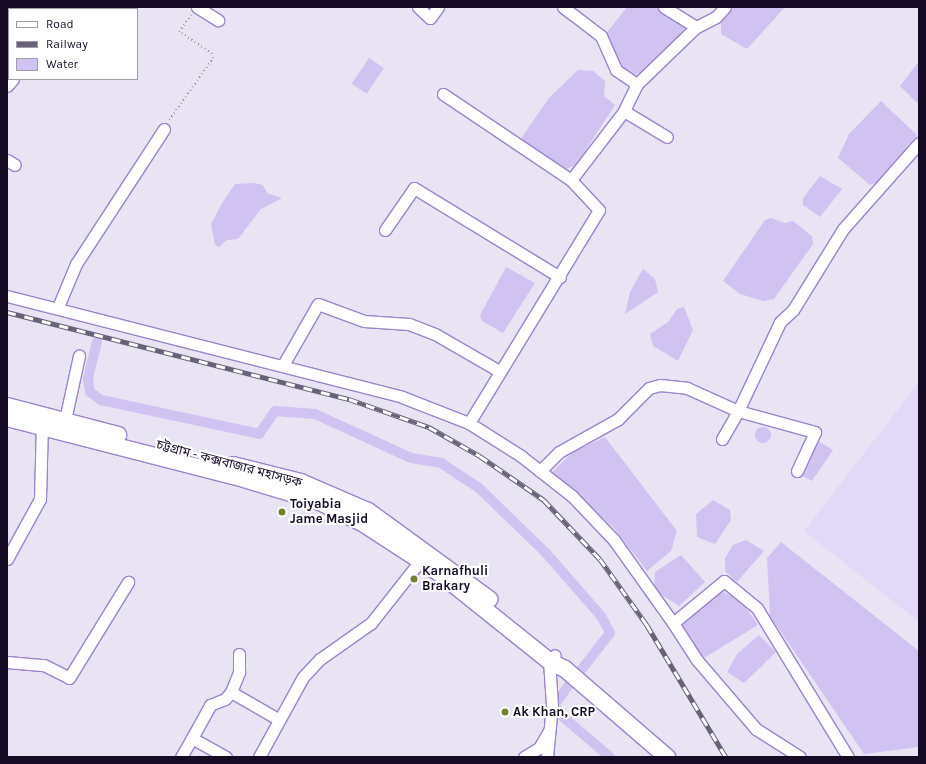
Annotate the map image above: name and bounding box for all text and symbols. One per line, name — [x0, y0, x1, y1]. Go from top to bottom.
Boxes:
legend — [8, 8, 138, 80]
text: Road — [46, 17, 74, 31]
text: Railway — [46, 37, 88, 51]
text: Water — [46, 57, 78, 71]
street label: চট্টগ্রাম - কক্সবাজার মহাসড়ক — [154, 437, 304, 491]
place label: Toiyabia Jame Masjid — [290, 497, 368, 528]
marker: Toiyabia Jame Masjid — [277, 507, 287, 517]
place label: Karnafhuli Brakary — [422, 564, 488, 595]
marker: Karnafhuli Brakary — [409, 574, 419, 584]
place label: Ak Khan, CRP — [513, 704, 595, 720]
marker: Ak Khan, CRP — [500, 707, 510, 717]

